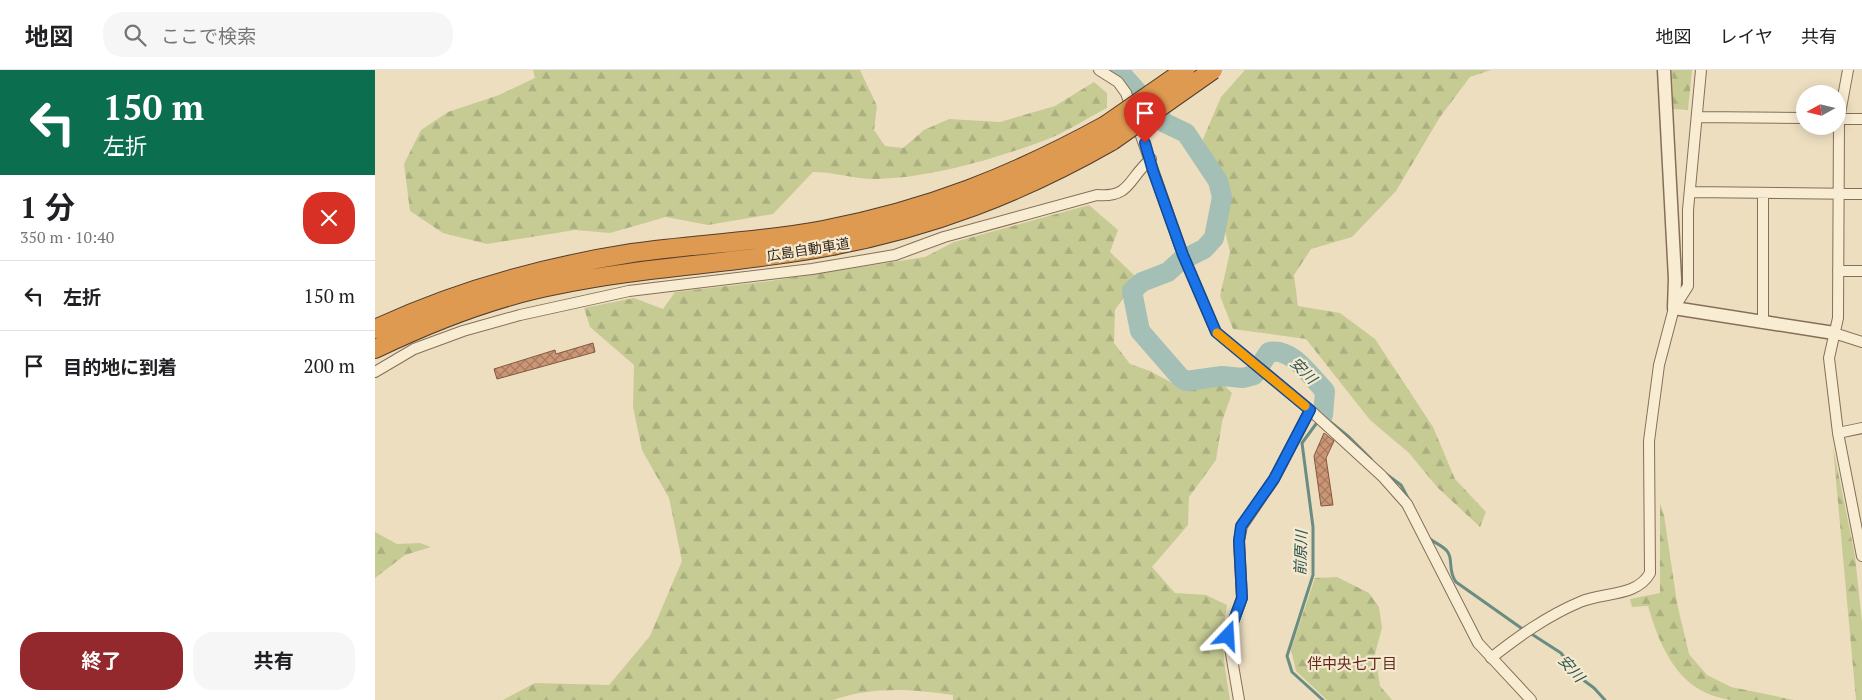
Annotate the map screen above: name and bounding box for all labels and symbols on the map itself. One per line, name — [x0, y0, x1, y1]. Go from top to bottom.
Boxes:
north arrow — [1796, 85, 1846, 135]
pin — [1124, 92, 1166, 143]
street label: 広島自動車道 — [765, 233, 851, 265]
water label: 安川 — [1286, 352, 1323, 389]
water label: 前原川 — [1289, 528, 1311, 576]
position arrow — [1201, 609, 1253, 661]
water label: 安川 — [1555, 650, 1591, 687]
district label: 伴中央七丁目 — [1307, 653, 1397, 673]

